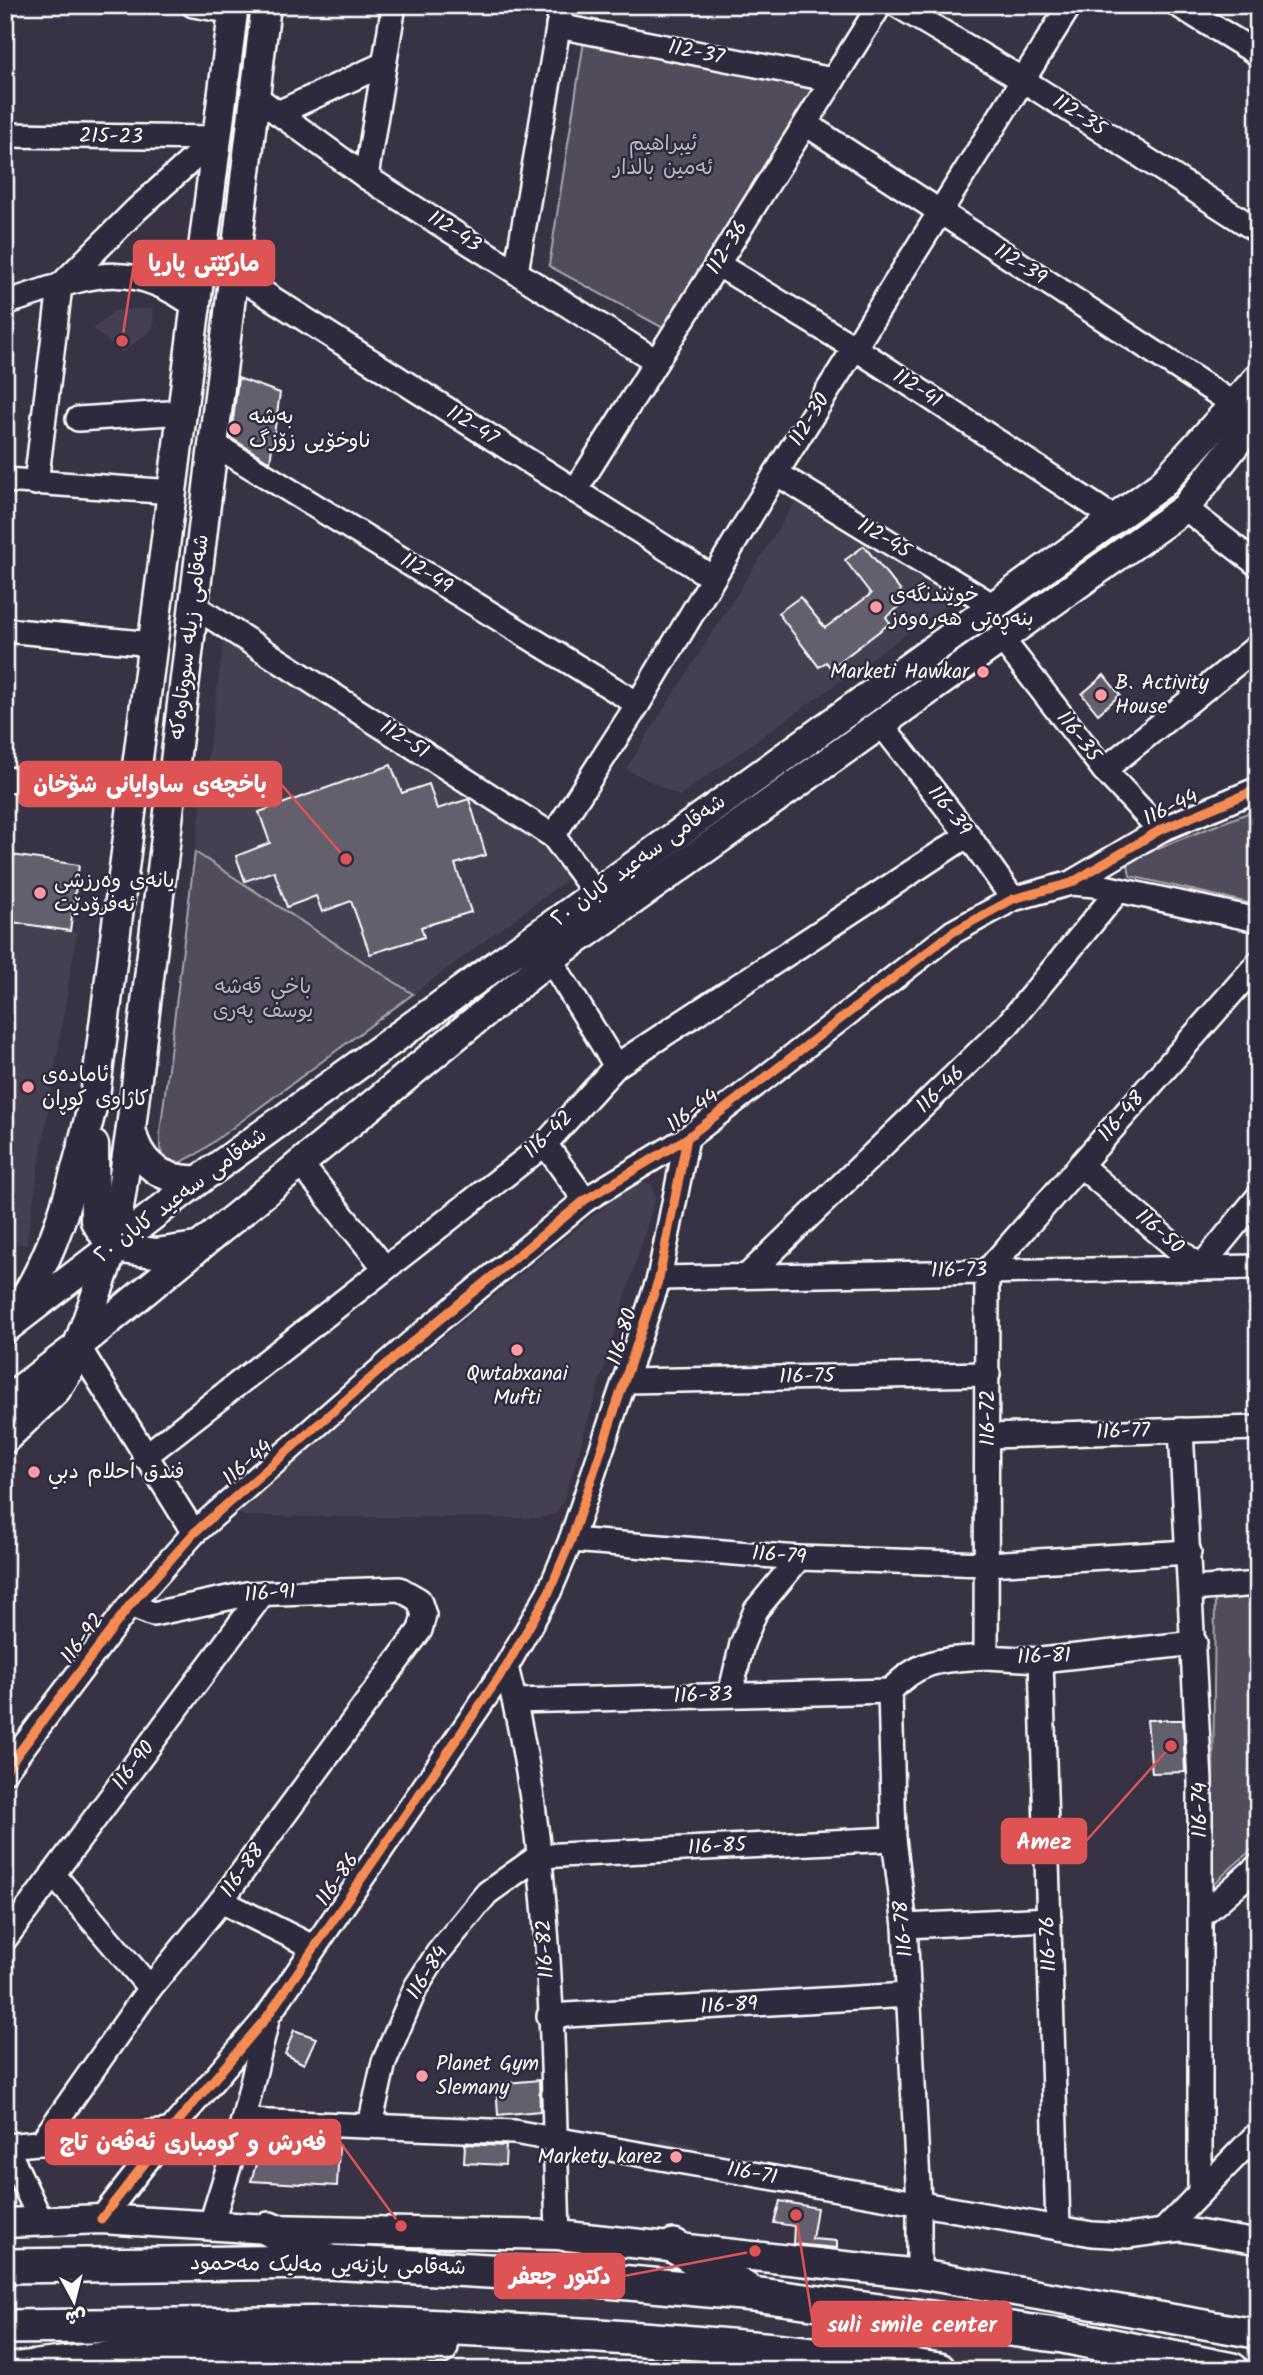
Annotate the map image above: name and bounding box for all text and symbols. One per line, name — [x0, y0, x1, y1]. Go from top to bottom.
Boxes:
street label: 112-37 — [665, 31, 728, 75]
street label: 112-35 — [1046, 86, 1114, 147]
street label: 215-23 — [79, 120, 143, 154]
park label: ئیبراهیم ئەمین بالدار — [611, 128, 713, 185]
street label: 112-43 — [420, 202, 488, 262]
street label: 112-36 — [698, 214, 758, 282]
street label: 112-39 — [987, 236, 1053, 294]
callout: مارکێتی پاریا — [134, 241, 274, 285]
text: مارکێتی پاریا — [148, 247, 260, 283]
street label: 112-41 — [886, 361, 948, 417]
street label: 112-30 — [781, 387, 839, 453]
street label: 112-47 — [439, 397, 506, 456]
place label: بەشە ناوخۆیی زۆزگ — [249, 401, 370, 458]
marker: بەشە ناوخۆیی زۆزگ — [227, 421, 243, 437]
street label: 112-45 — [851, 510, 919, 569]
street label: شەقامی زیلە سووتاوەکە — [161, 533, 219, 741]
street label: 112-49 — [393, 545, 459, 603]
place label: خوێندنگەی بنەڕەتی هەرەوەز — [888, 579, 1034, 636]
marker: خوێندنگەی بنەڕەتی هەرەوەز — [868, 599, 884, 615]
place label: Marketi Hawkar — [830, 656, 970, 689]
marker: Marketi Hawkar — [975, 664, 991, 680]
place label: B. Activity House — [1115, 667, 1209, 724]
marker: B. Activity House — [1093, 687, 1109, 703]
street label: 116-35 — [1047, 704, 1110, 771]
street label: 112-51 — [373, 712, 435, 768]
callout: باخچەی ساوایانی شۆخان — [19, 762, 281, 806]
text: باخچەی ساوایانی شۆخان — [33, 768, 267, 804]
street label: 116-39 — [919, 778, 979, 844]
street label: 116-44 — [1138, 781, 1204, 835]
street label: شەقامی سەعید کابان ٢٠ — [545, 786, 733, 936]
place label: یانەی وەرزشی ئەفرۆدێت — [54, 865, 175, 922]
marker: یانەی وەرزشی ئەفرۆدێت — [32, 885, 48, 901]
park label: باخی قەشە یوسف پەری — [213, 971, 313, 1028]
street label: 116-46 — [909, 1058, 973, 1122]
place label: ئامادەی کاژاوی کوڕان — [42, 1059, 149, 1116]
marker: ئامادەی کاژاوی کوڕان — [20, 1079, 36, 1095]
street label: 116-44 — [660, 1081, 726, 1141]
street label: 116-48 — [1090, 1084, 1154, 1150]
street label: 116-42 — [517, 1103, 581, 1167]
street label: شەقامی سەعید کابان ٢٠ — [87, 1120, 275, 1272]
street label: 116-50 — [1127, 1201, 1191, 1263]
street label: 116-73 — [931, 1254, 987, 1288]
street label: 116-80 — [599, 1305, 647, 1369]
marker: Qwtabxanai Mufti — [509, 1342, 525, 1358]
place label: Qwtabxanai Mufti — [466, 1358, 569, 1415]
street label: 116-75 — [779, 1360, 837, 1394]
street label: 116-72 — [972, 1390, 1005, 1446]
street label: 116-77 — [1096, 1415, 1152, 1449]
street label: 116-44 — [215, 1432, 281, 1494]
place label: فندق احلام دبي — [48, 1456, 184, 1490]
marker: فندق احلام دبي — [26, 1464, 42, 1480]
street label: 116-79 — [751, 1538, 807, 1574]
street label: 116-91 — [243, 1576, 297, 1612]
street label: 116-92 — [53, 1606, 113, 1672]
street label: 116-81 — [1017, 1640, 1071, 1674]
street label: 116-83 — [673, 1678, 733, 1714]
street label: 116-90 — [104, 1734, 164, 1798]
street label: 116-74 — [1184, 1782, 1217, 1838]
callout: Amez — [1002, 1819, 1086, 1863]
text: Amez — [1016, 1825, 1072, 1861]
street label: 116-85 — [687, 1829, 749, 1865]
street label: 116-88 — [212, 1837, 274, 1905]
street label: 116-86 — [308, 1846, 368, 1914]
street label: 116-78 — [885, 1899, 923, 1959]
street label: 116-76 — [1032, 1916, 1066, 1972]
street label: 116-82 — [528, 1918, 564, 1980]
street label: 116-84 — [398, 1939, 458, 2007]
street label: 116-89 — [699, 1988, 759, 2024]
place label: Planet Gym Slemany — [436, 2048, 539, 2105]
marker: Planet Gym Slemany — [414, 2068, 430, 2084]
callout: فەرش و کومباری ئەڤەن تاج — [46, 2120, 340, 2164]
text: فەرش و کومباری ئەڤەن تاج — [60, 2126, 326, 2162]
place label: Markety karez — [538, 2141, 662, 2174]
marker: Markety karez — [668, 2149, 684, 2165]
street label: 116-71 — [724, 2153, 780, 2195]
street label: شەقامی بازنەیی مەلیک مەحمود — [190, 2247, 466, 2285]
callout: دكتور جعفر — [495, 2254, 624, 2298]
text: دكتور جعفر — [507, 2260, 611, 2296]
north arrow — [38, 2266, 108, 2336]
text: ش — [64, 2300, 88, 2332]
callout: suli smile center — [813, 2302, 1011, 2346]
text: suli smile center — [827, 2308, 999, 2344]

